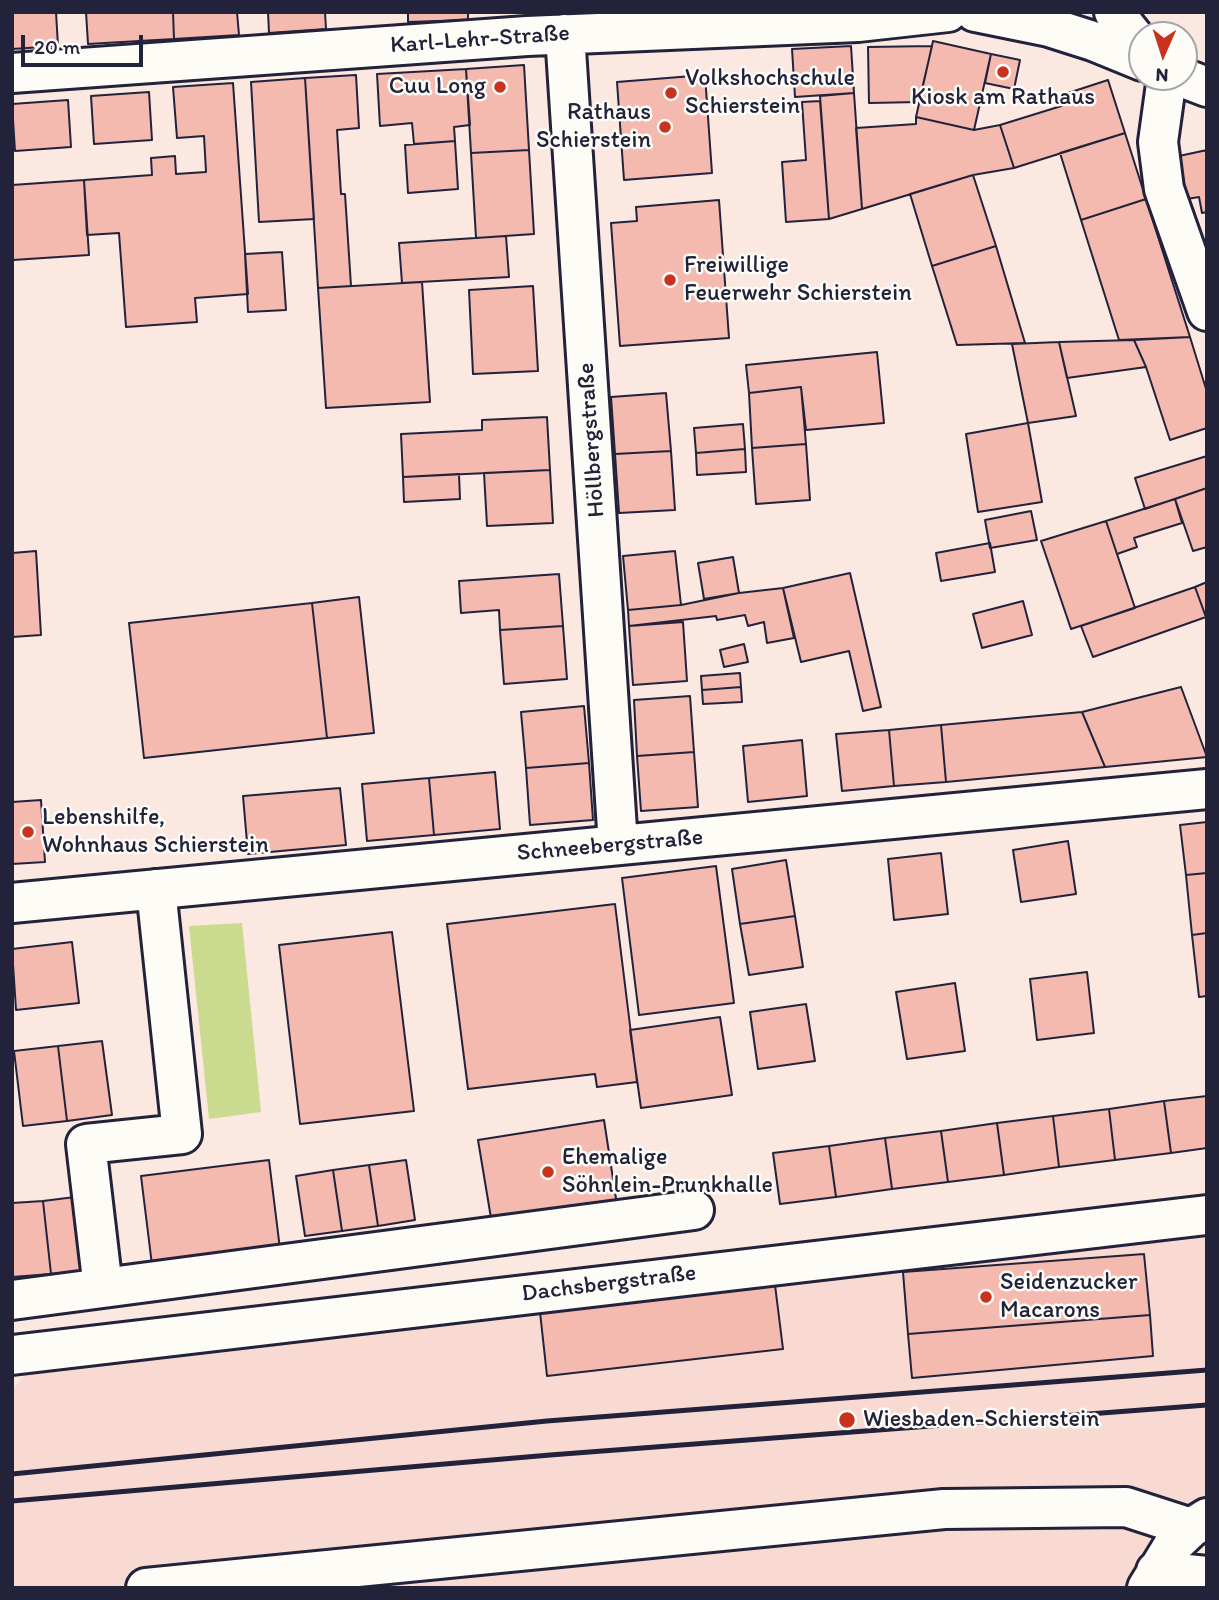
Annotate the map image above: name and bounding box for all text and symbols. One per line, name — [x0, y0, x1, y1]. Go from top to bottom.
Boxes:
street label: Karl-Lehr-Straße — [389, 19, 571, 61]
scale bar — [24, 21, 147, 65]
north arrow — [1128, 21, 1198, 91]
text: 20 m — [34, 34, 80, 59]
marker: Kiosk am Rathaus — [995, 64, 1011, 80]
text: N — [1155, 64, 1169, 87]
place label: Volkshochschule Schierstein — [685, 65, 855, 121]
place label: Cuu Long — [389, 73, 486, 101]
marker: Cuu Long — [492, 79, 508, 95]
place label: Kiosk am Rathaus — [911, 84, 1095, 112]
marker: Volkshochschule Schierstein — [663, 85, 679, 101]
place label: Rathaus Schierstein — [536, 99, 651, 155]
marker: Rathaus Schierstein — [657, 119, 673, 135]
place label: Freiwillige Feuerwehr Schierstein — [684, 252, 912, 308]
marker: Freiwillige Feuerwehr Schierstein — [662, 272, 678, 288]
street label: Höllbergstraße — [572, 362, 612, 518]
place label: Lebenshilfe, Wohnhaus Schierstein — [42, 804, 269, 860]
marker: Lebenshilfe, Wohnhaus Schierstein — [20, 824, 36, 840]
street label: Schneebergstraße — [516, 824, 704, 868]
place label: Ehemalige Söhnlein-Prunkhalle — [562, 1144, 773, 1200]
marker: Ehemalige Söhnlein-Prunkhalle — [540, 1164, 556, 1180]
street label: Dachsbergstraße — [520, 1259, 698, 1309]
place label: Seidenzucker Macarons — [1000, 1269, 1138, 1325]
marker: Seidenzucker Macarons — [978, 1289, 994, 1305]
place label: Wiesbaden-Schierstein — [863, 1406, 1100, 1434]
marker: Wiesbaden-Schierstein — [837, 1410, 857, 1430]

